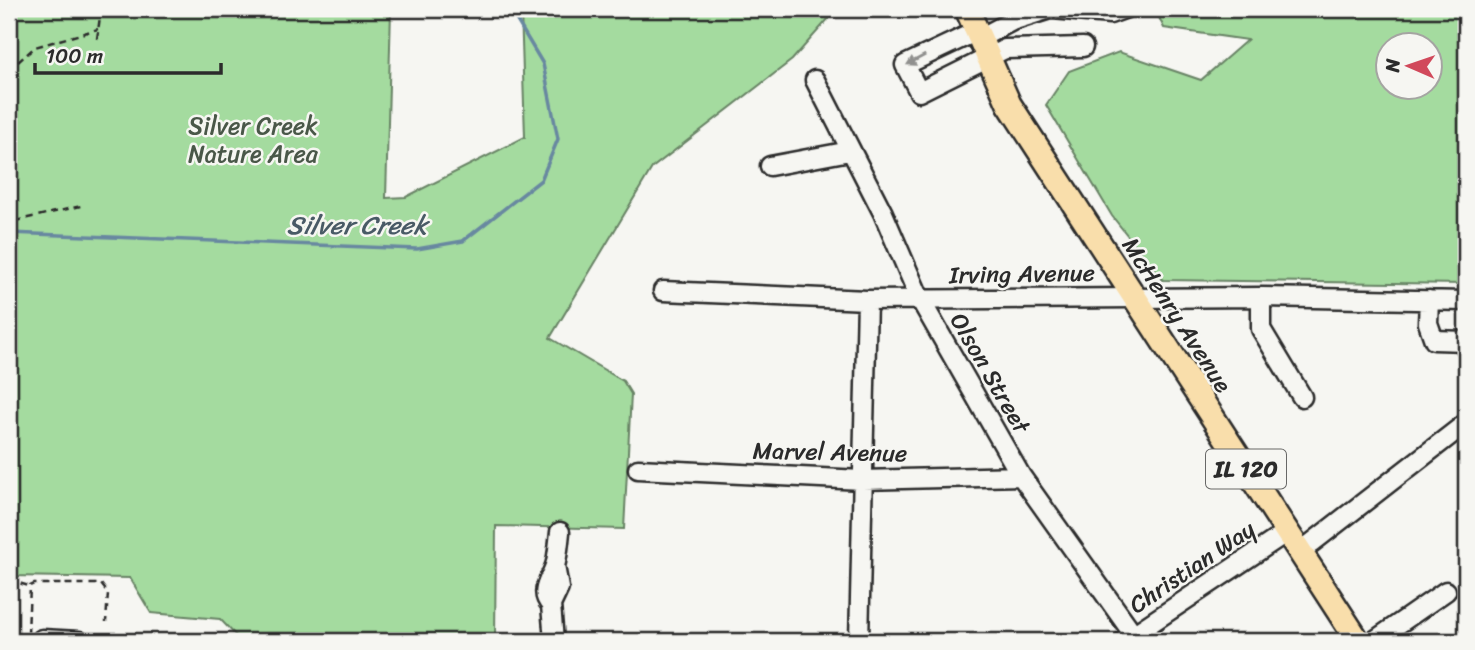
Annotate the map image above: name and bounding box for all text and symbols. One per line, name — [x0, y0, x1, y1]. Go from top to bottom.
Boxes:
scale bar — [35, 32, 220, 76]
north arrow — [1374, 32, 1444, 102]
text: 100 m — [46, 37, 103, 75]
one-way arrow — [905, 54, 925, 66]
text: N — [1376, 57, 1409, 74]
park label: Silver Creek Nature Area — [188, 105, 319, 175]
water label: Silver Creek — [287, 202, 430, 248]
street label: McHenry Avenue — [1111, 228, 1244, 402]
street label: Irving Avenue — [948, 252, 1095, 296]
street label: Olson Street — [938, 305, 1042, 443]
street label: Marvel Avenue — [752, 430, 908, 474]
road number: IL 120 — [1206, 449, 1286, 489]
street label: Christian Way — [1120, 509, 1264, 625]

